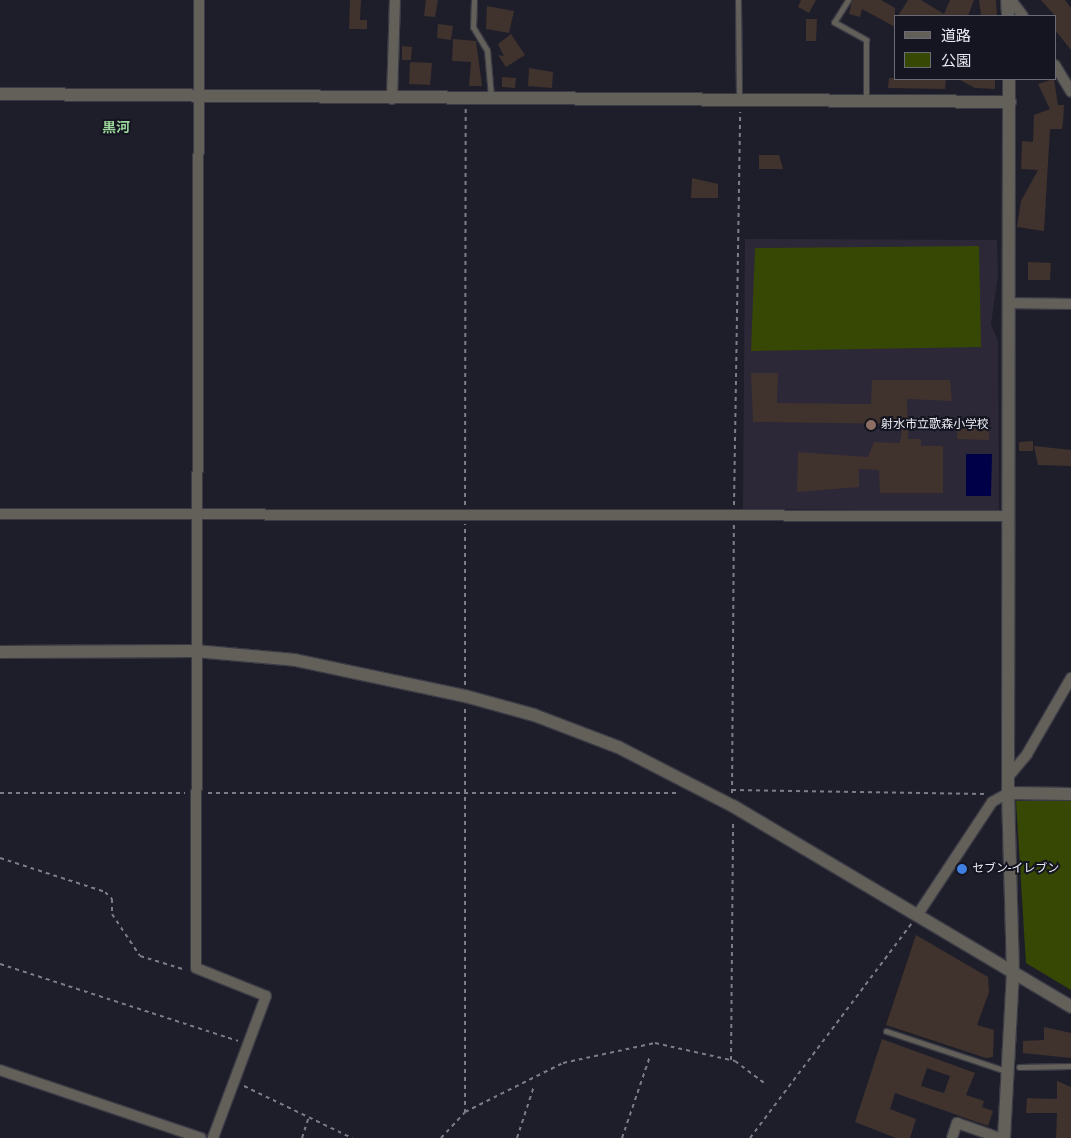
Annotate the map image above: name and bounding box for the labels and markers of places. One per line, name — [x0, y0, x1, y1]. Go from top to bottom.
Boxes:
place label: 射水市立歌森小学校 — [881, 418, 989, 432]
marker: 射水市立歌森小学校 — [865, 419, 877, 431]
place label: セブン-イレブン — [972, 862, 1059, 876]
marker: セブン-イレブン — [956, 863, 968, 875]

